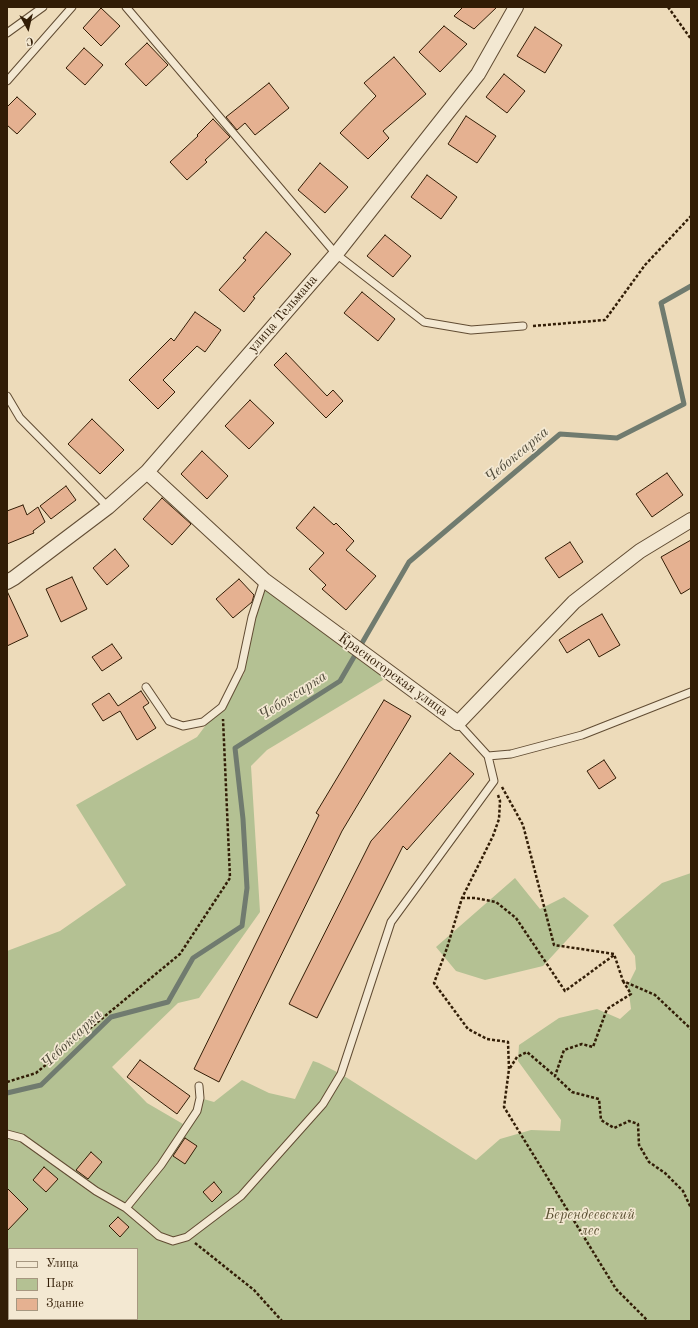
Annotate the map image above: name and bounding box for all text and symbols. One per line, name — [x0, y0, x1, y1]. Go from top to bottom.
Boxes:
north arrow — [8, 8, 48, 48]
text: С — [25, 34, 34, 46]
street label: улица Тельмана — [245, 272, 321, 356]
water label: Чебоксарка — [481, 423, 553, 487]
street label: Красногорская улица — [335, 629, 451, 721]
water label: Чебоксарка — [255, 667, 331, 725]
water label: Чебоксарка — [38, 1006, 106, 1072]
park label: Берендеевский лес — [545, 1207, 635, 1240]
legend — [8, 1248, 138, 1320]
text: Улица — [46, 1258, 79, 1270]
text: Парк — [46, 1278, 74, 1290]
text: Здание — [46, 1298, 84, 1310]

